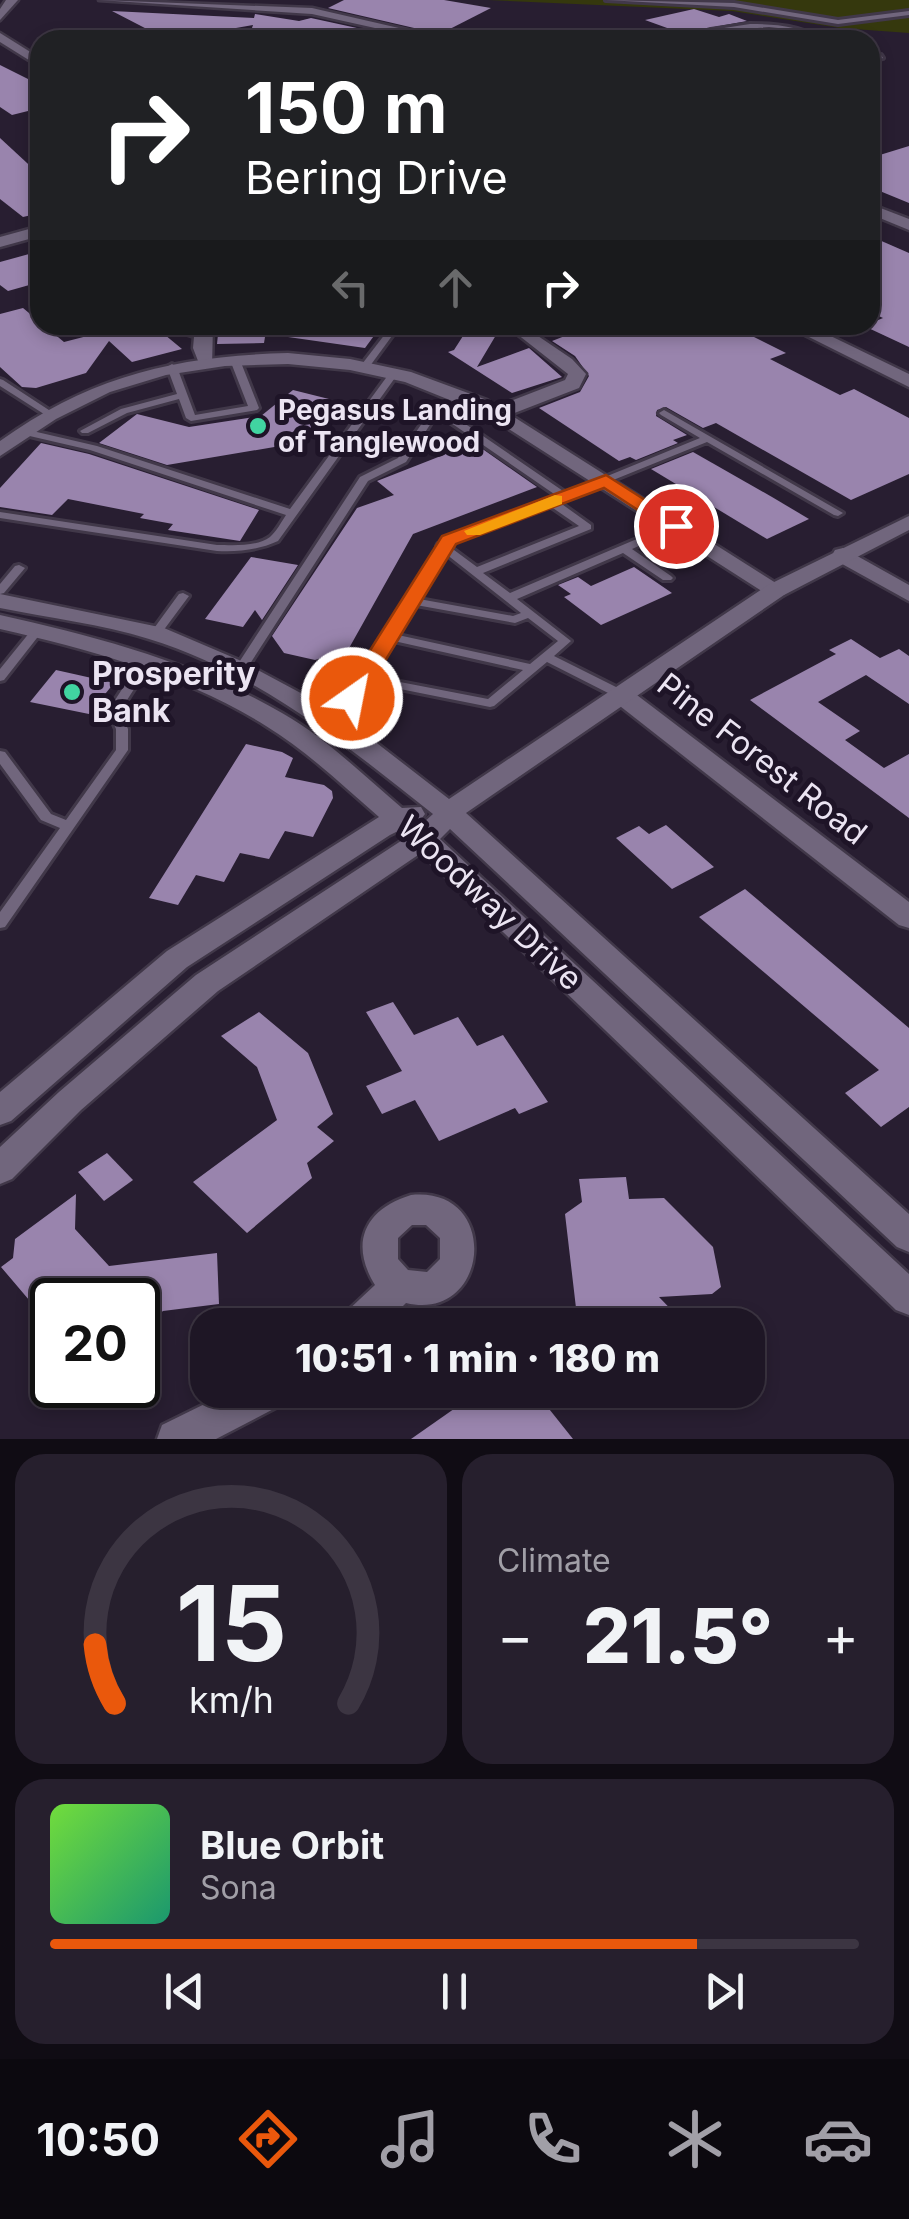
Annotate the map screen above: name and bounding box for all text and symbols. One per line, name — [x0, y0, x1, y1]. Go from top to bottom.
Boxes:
text: 150 m — [245, 65, 448, 150]
icon: right — [80, 70, 210, 200]
text: Bering Drive — [245, 150, 508, 205]
icon: left — [323, 260, 378, 315]
icon: ahead — [428, 260, 483, 315]
icon: right — [533, 260, 588, 315]
place label: Pegasus Landing of Tanglewood — [278, 393, 512, 459]
marker: Pegasus Landing of Tanglewood — [247, 415, 269, 437]
pin — [634, 484, 719, 569]
icon: arrive — [649, 499, 704, 554]
position arrow — [300, 646, 404, 750]
place label: Prosperity Bank — [92, 654, 255, 730]
street label: Pine Forest Road — [650, 665, 875, 853]
marker: Prosperity Bank — [61, 681, 83, 703]
street label: Woodway Drive — [390, 807, 591, 998]
speed limit sign: 20 — [30, 1278, 160, 1408]
text: 10:51 · 1 min · 180 m — [295, 1335, 660, 1381]
text: Climate — [497, 1541, 611, 1580]
text: 15 — [175, 1560, 287, 1686]
text: 21.5° — [583, 1590, 773, 1681]
text: − — [497, 1603, 533, 1669]
text: + — [823, 1603, 859, 1669]
text: km/h — [189, 1678, 273, 1722]
text: Blue Orbit — [200, 1822, 384, 1868]
text: Sona — [200, 1868, 277, 1907]
icon: previous — [157, 1964, 212, 2019]
icon: pause — [427, 1964, 482, 2019]
icon: next — [697, 1964, 752, 2019]
icon: directions — [233, 2104, 303, 2174]
icon: music — [375, 2104, 445, 2174]
icon: phone — [518, 2104, 588, 2174]
icon: climate — [660, 2104, 730, 2174]
icon: car — [803, 2104, 873, 2174]
text: 10:50 — [36, 2112, 160, 2167]

